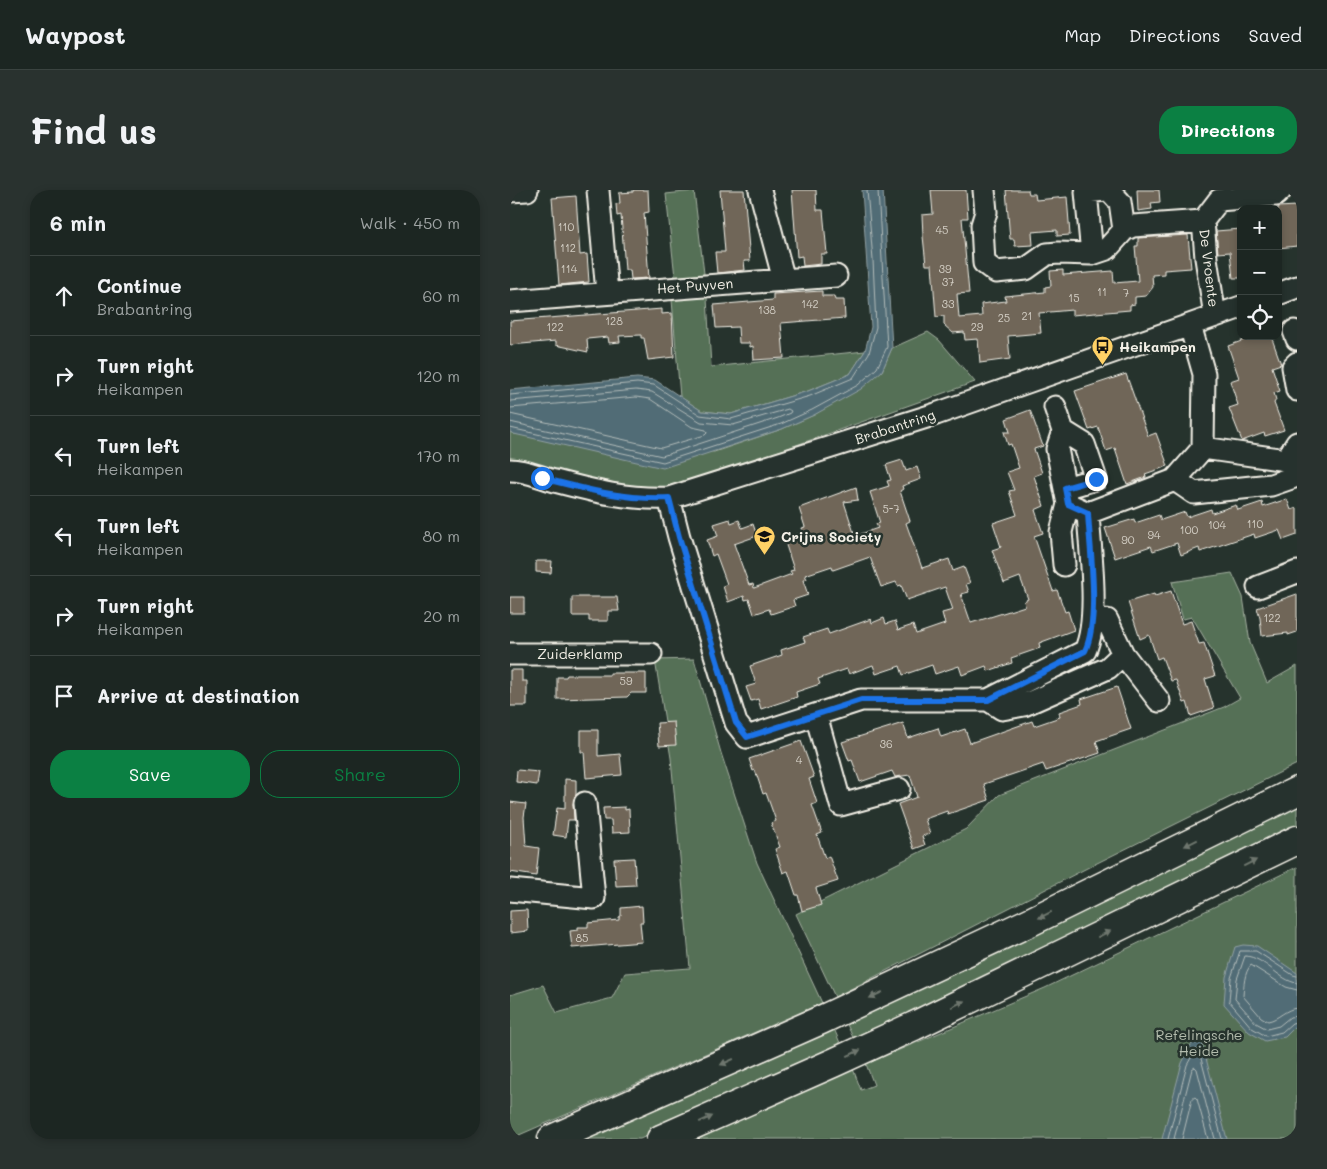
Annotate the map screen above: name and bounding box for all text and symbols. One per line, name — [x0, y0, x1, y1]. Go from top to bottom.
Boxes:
text: Waypost — [25, 19, 126, 50]
text: Map — [1064, 23, 1101, 47]
text: Directions — [1129, 23, 1221, 47]
text: Saved — [1249, 23, 1302, 47]
button: Directions — [1159, 106, 1297, 154]
text: Find us — [30, 107, 157, 153]
map controls — [1237, 205, 1282, 340]
button: + — [1237, 205, 1282, 250]
text: 6 min — [50, 209, 106, 236]
text: Walk · 450 m — [360, 212, 460, 233]
house number: 110 — [558, 219, 575, 234]
house number: 45 — [936, 222, 948, 237]
street label: De Vroente — [1195, 228, 1224, 308]
house number: 112 — [560, 240, 576, 255]
button: − — [1237, 250, 1282, 295]
house number: 114 — [561, 261, 578, 276]
house number: 39 — [939, 261, 952, 276]
text: Continue — [97, 273, 182, 298]
street label: Het Puyven — [656, 273, 734, 298]
house number: 37 — [942, 274, 954, 289]
icon: ahead — [50, 282, 78, 310]
house number: 11 — [1097, 284, 1107, 299]
text: 60 m — [423, 285, 460, 306]
house number: 7 — [1123, 285, 1129, 300]
house number: 15 — [1068, 290, 1080, 305]
button: locate — [1237, 295, 1282, 340]
house number: 142 — [801, 296, 819, 311]
house number: 33 — [942, 296, 955, 311]
text: Brabantring — [97, 298, 192, 319]
house number: 138 — [758, 302, 776, 317]
house number: 21 — [1021, 308, 1033, 323]
house number: 25 — [998, 310, 1010, 325]
house number: 128 — [605, 313, 623, 328]
house number: 122 — [546, 319, 564, 334]
house number: 29 — [971, 319, 984, 334]
bus stop icon: Heikampen — [1091, 335, 1115, 366]
place label: Heikampen — [1119, 337, 1196, 356]
text: Turn right — [97, 353, 194, 378]
icon: right — [50, 362, 78, 390]
text: 120 m — [416, 365, 460, 386]
text: Heikampen — [97, 378, 183, 399]
street label: Brabantring — [852, 405, 937, 448]
text: Turn left — [97, 433, 180, 458]
icon: left — [50, 442, 78, 470]
text: 170 m — [416, 445, 460, 466]
text: Heikampen — [97, 458, 183, 479]
route start — [531, 467, 554, 490]
route end — [1085, 468, 1108, 491]
house number: 5-7 — [882, 501, 900, 516]
text: Turn left — [97, 513, 180, 538]
house number: 110 — [1247, 516, 1264, 531]
house number: 104 — [1208, 517, 1227, 532]
icon: left — [50, 522, 78, 550]
house number: 100 — [1180, 522, 1198, 537]
text: 80 m — [423, 525, 460, 546]
school or university icon: Crijns Society — [753, 525, 777, 556]
place label: Crijns Society — [781, 527, 882, 546]
house number: 94 — [1148, 527, 1161, 542]
house number: 90 — [1121, 532, 1135, 547]
text: Heikampen — [97, 538, 183, 559]
text: Turn right — [97, 593, 194, 618]
icon: right — [50, 602, 78, 630]
text: 20 m — [423, 605, 460, 626]
house number: 122 — [1263, 610, 1281, 625]
text: Heikampen — [97, 618, 183, 639]
street label: Zuiderklamp — [537, 644, 623, 663]
house number: 59 — [620, 673, 633, 688]
icon: arrive — [50, 682, 78, 710]
text: Arrive at destination — [97, 683, 300, 708]
house number: 36 — [879, 736, 893, 751]
button: Save — [50, 750, 250, 798]
button: Share — [260, 750, 460, 798]
house number: 4 — [796, 752, 803, 767]
one-way arrow — [1183, 839, 1198, 847]
one-way arrow — [1243, 859, 1257, 867]
one-way arrow — [1037, 910, 1052, 919]
house number: 85 — [575, 930, 589, 945]
one-way arrow — [1097, 930, 1111, 938]
one-way arrow — [869, 991, 883, 999]
one-way arrow — [951, 1000, 965, 1008]
park label: Refelingsche Heide — [1155, 1025, 1243, 1060]
one-way arrow — [847, 1049, 861, 1057]
one-way arrow — [720, 1058, 735, 1066]
one-way arrow — [699, 1115, 713, 1123]

